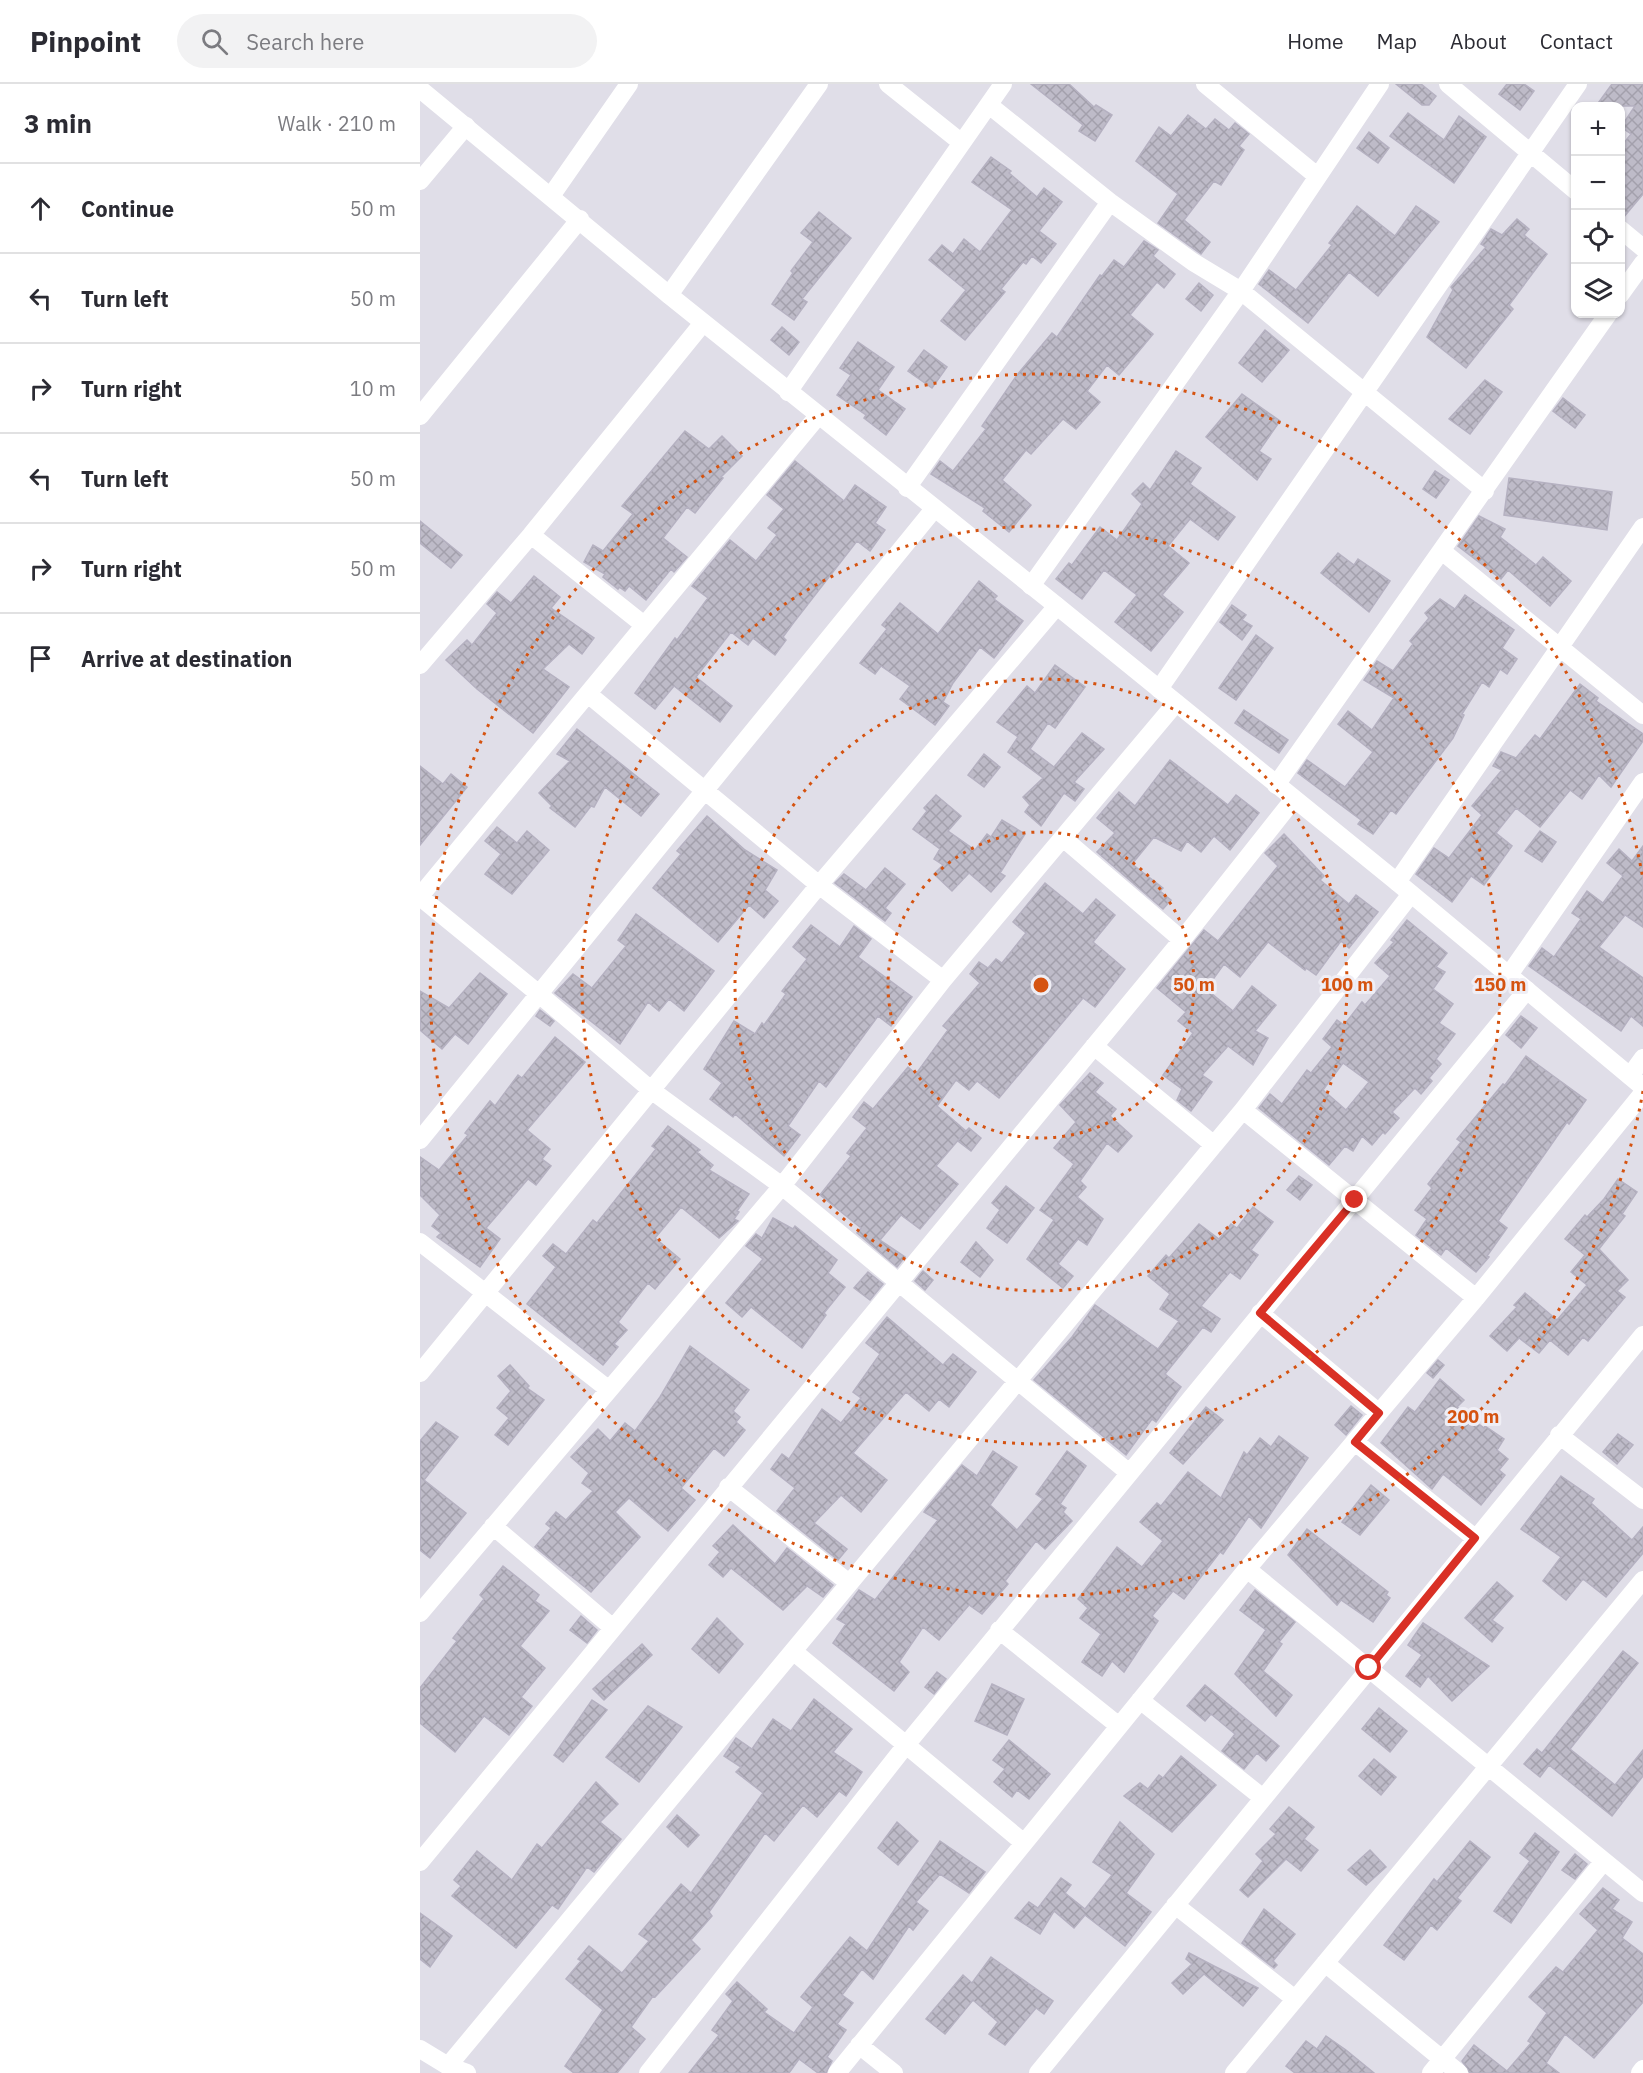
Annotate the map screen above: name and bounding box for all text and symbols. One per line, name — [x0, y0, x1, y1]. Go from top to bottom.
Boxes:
search box — [177, 14, 597, 68]
text: Pinpoint — [30, 23, 141, 60]
icon: search — [198, 25, 231, 58]
text: Search here — [246, 27, 364, 56]
text: Home — [1287, 27, 1344, 55]
text: Map — [1377, 27, 1417, 55]
text: About — [1450, 27, 1507, 55]
text: Contact — [1540, 27, 1613, 55]
map controls — [1571, 102, 1625, 318]
button: + — [1571, 102, 1625, 156]
text: 3 min — [24, 106, 92, 140]
text: Walk · 210 m — [278, 110, 396, 137]
button: − — [1571, 156, 1625, 210]
icon: ahead — [24, 192, 57, 225]
text: Continue — [81, 194, 174, 223]
text: 50 m — [350, 195, 396, 222]
button: locate — [1571, 210, 1625, 264]
button: layers — [1571, 264, 1625, 318]
icon: left — [24, 282, 57, 315]
text: Turn left — [81, 284, 169, 313]
text: 50 m — [350, 285, 396, 312]
icon: right — [24, 372, 57, 405]
text: Turn right — [81, 374, 182, 403]
text: 10 m — [350, 375, 396, 402]
icon: left — [24, 462, 57, 495]
text: Turn left — [81, 464, 169, 493]
text: 50 m — [350, 465, 396, 492]
icon: right — [24, 552, 57, 585]
text: Turn right — [81, 554, 182, 583]
text: 50 m — [350, 555, 396, 582]
icon: arrive — [24, 642, 57, 675]
text: Arrive at destination — [81, 644, 292, 673]
text: 50 m — [1173, 973, 1215, 996]
text: 100 m — [1321, 973, 1373, 996]
text: 150 m — [1474, 973, 1526, 996]
centre of rings — [1031, 975, 1051, 995]
route end — [1341, 1186, 1367, 1212]
text: 200 m — [1447, 1405, 1499, 1428]
route start — [1355, 1654, 1381, 1680]

